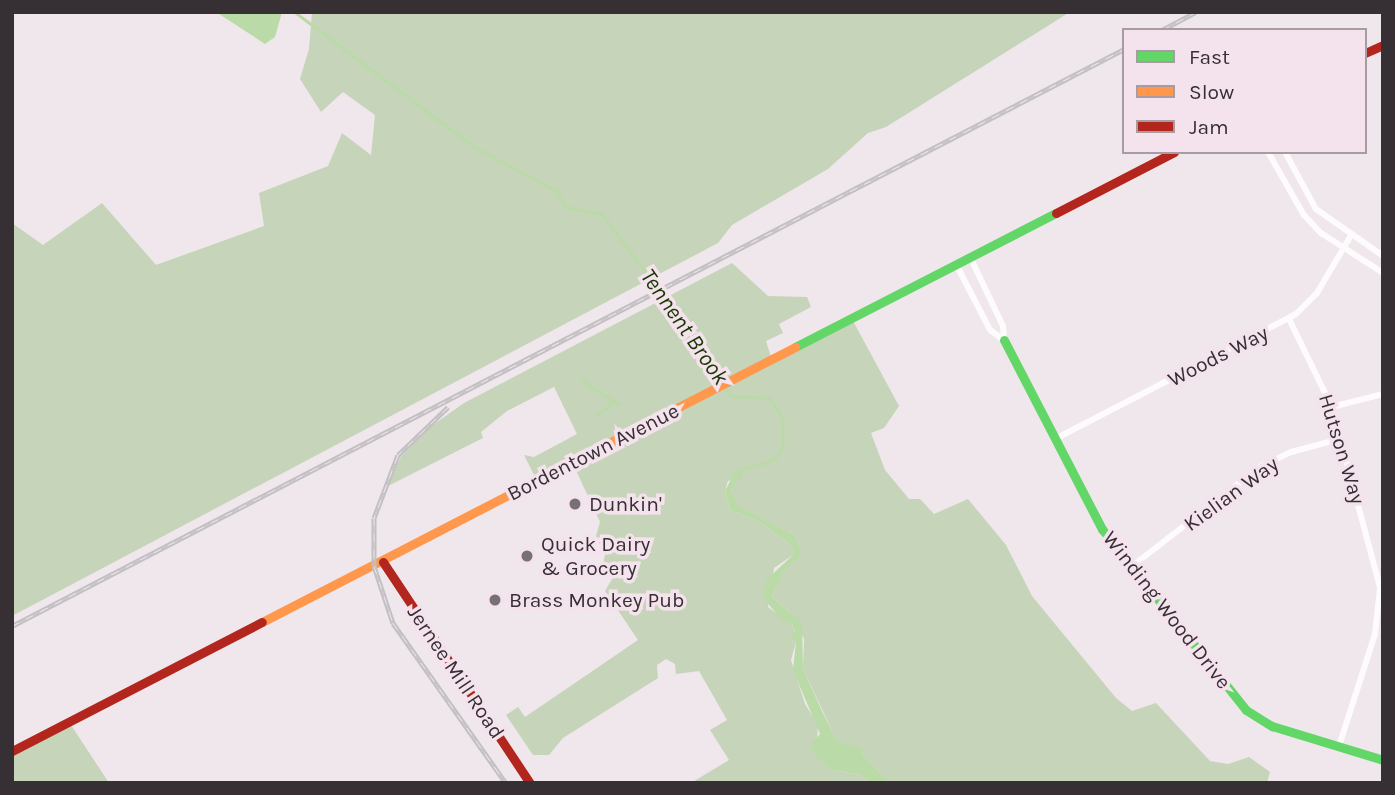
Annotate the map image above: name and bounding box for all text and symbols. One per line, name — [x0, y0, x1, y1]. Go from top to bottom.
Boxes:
legend — [1122, 28, 1367, 154]
text: Fast — [1189, 45, 1230, 69]
text: Slow — [1189, 80, 1234, 104]
text: Jam — [1189, 115, 1229, 139]
water label: Tennent Brook — [634, 264, 734, 390]
street label: Woods Way — [1164, 320, 1272, 392]
street label: Hutson Way — [1313, 391, 1371, 507]
street label: Bordentown Avenue — [503, 398, 683, 506]
street label: Kielian Way — [1179, 451, 1283, 537]
place label: Dunkin' — [589, 491, 662, 517]
marker: Dunkin' — [567, 496, 583, 512]
street label: Winding Wood Drive — [1098, 526, 1236, 694]
place label: Quick Dairy & Grocery — [541, 531, 650, 581]
marker: Quick Dairy & Grocery — [519, 548, 535, 564]
place label: Brass Monkey Pub — [509, 587, 684, 613]
marker: Brass Monkey Pub — [487, 592, 503, 608]
street label: Jernee Mill Road — [402, 601, 510, 743]

